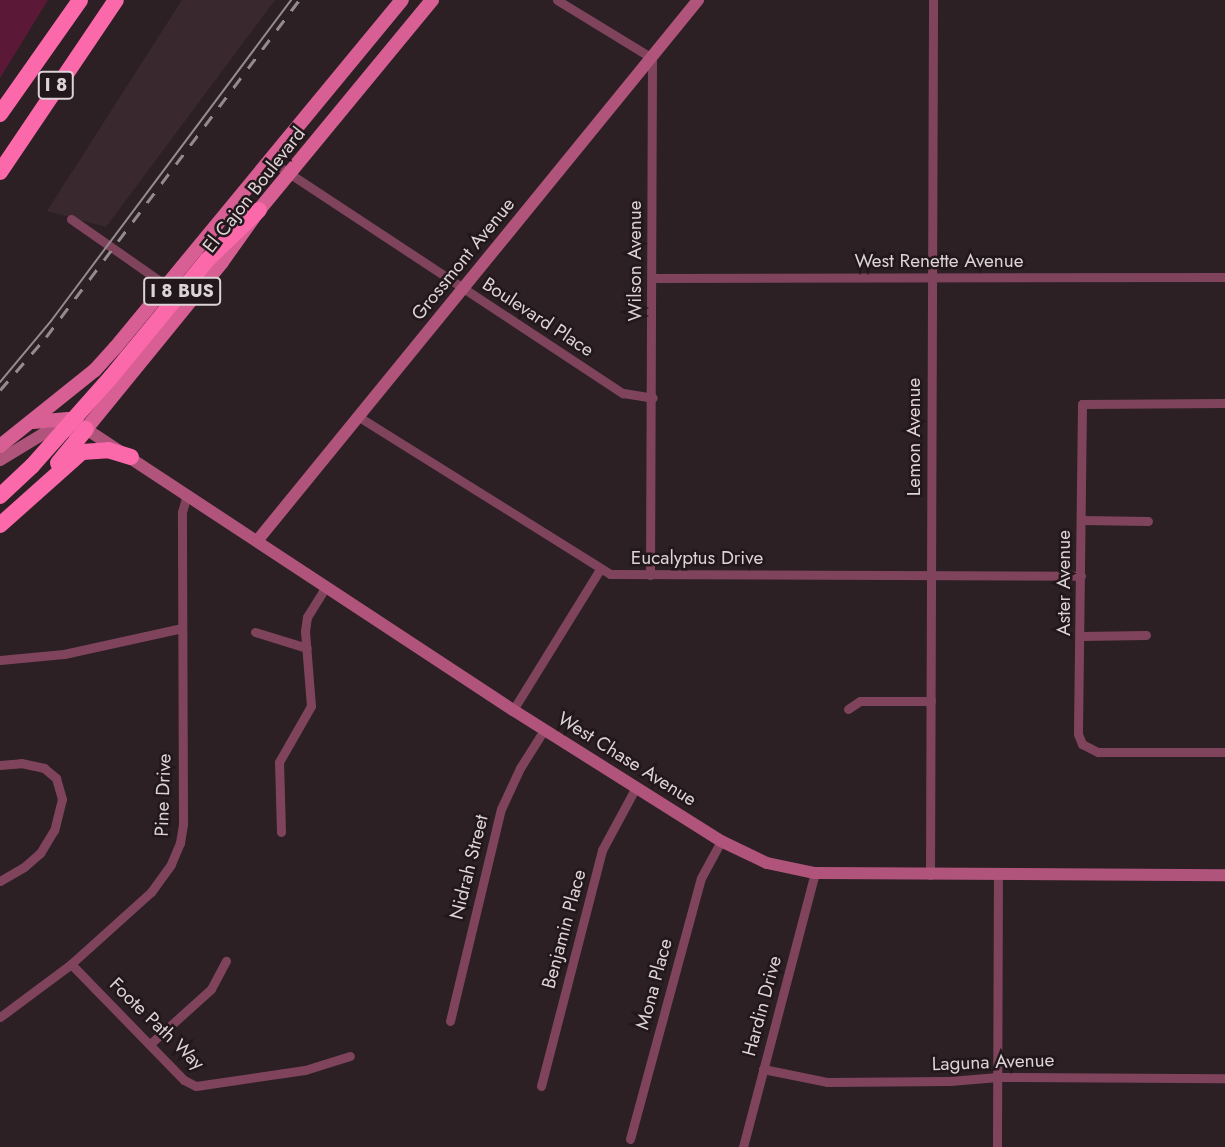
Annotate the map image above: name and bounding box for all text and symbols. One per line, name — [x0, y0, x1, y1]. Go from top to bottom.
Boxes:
road number: I 8 — [37, 70, 75, 100]
street label: El Cajon Boulevard — [198, 123, 310, 257]
street label: Grossmont Avenue — [407, 193, 519, 325]
street label: Wilson Avenue — [624, 200, 646, 322]
street label: West Renette Avenue — [855, 250, 1023, 272]
street label: Boulevard Place — [478, 273, 598, 361]
road number: I 8 BUS — [142, 276, 222, 306]
street label: Lemon Avenue — [903, 378, 925, 496]
street label: Aster Avenue — [1053, 530, 1075, 636]
street label: Eucalyptus Drive — [631, 547, 763, 569]
street label: West Chase Avenue — [553, 707, 701, 811]
street label: Pine Drive — [150, 753, 176, 837]
street label: Nidrah Street — [445, 812, 493, 922]
street label: Benjamin Place — [537, 867, 591, 991]
street label: Mona Place — [631, 936, 677, 1032]
street label: Hardin Drive — [738, 953, 786, 1059]
street label: Foote Path Way — [105, 973, 209, 1075]
street label: Laguna Avenue — [931, 1048, 1055, 1076]

